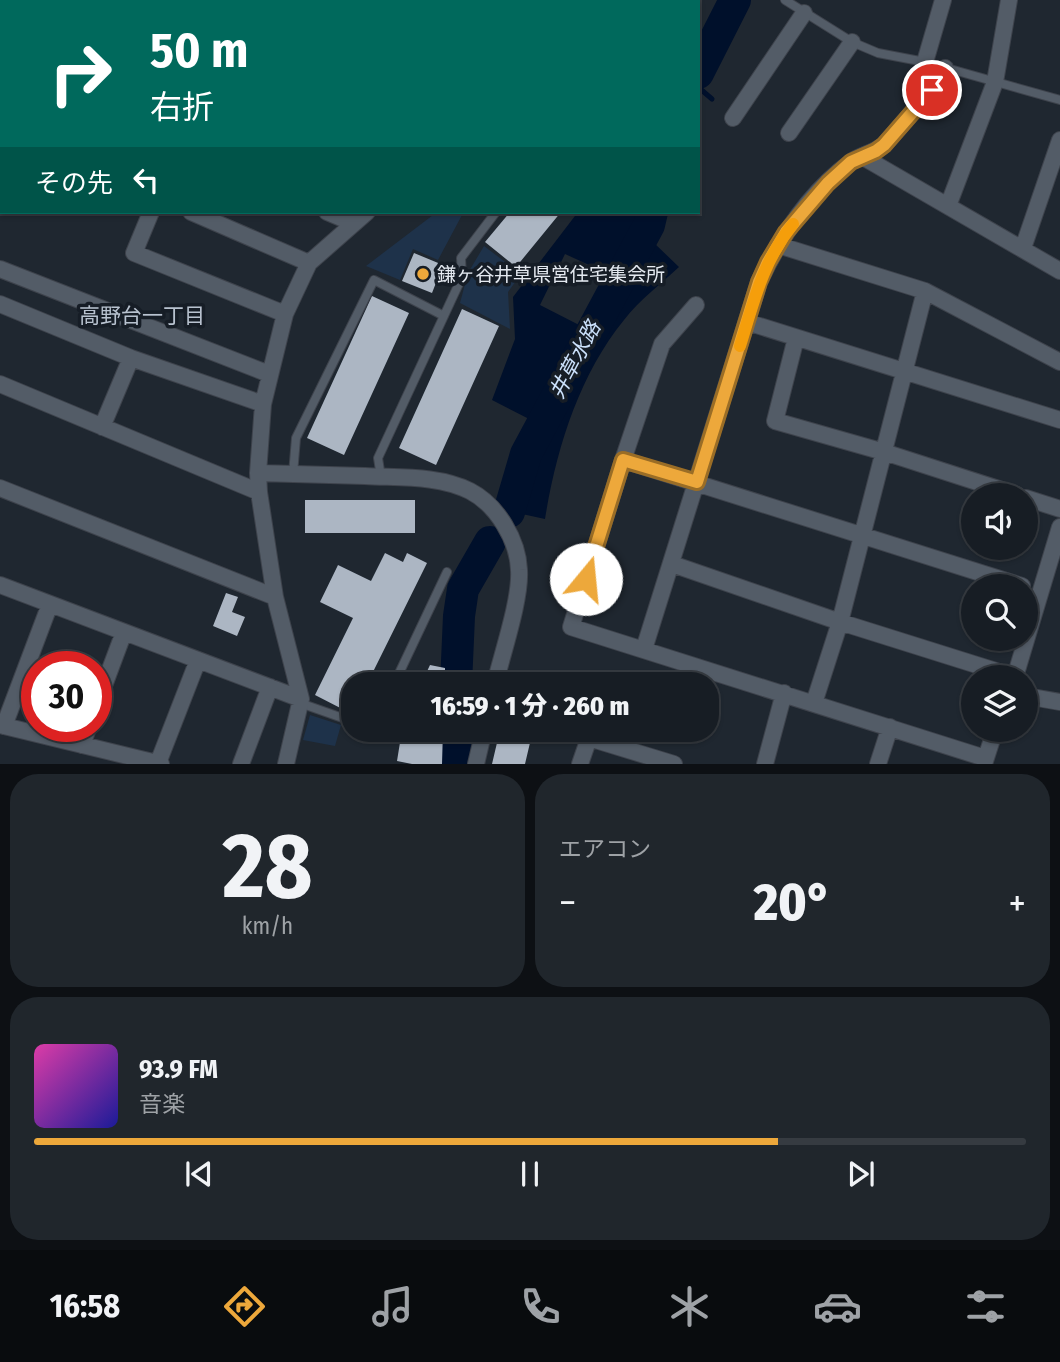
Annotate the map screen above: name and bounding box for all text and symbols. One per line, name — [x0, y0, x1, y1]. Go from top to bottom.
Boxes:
text: 50 m — [150, 21, 248, 80]
icon: right — [35, 28, 126, 119]
pin — [902, 60, 962, 120]
icon: arrive — [913, 71, 951, 109]
text: 右折 — [150, 88, 214, 126]
icon: left — [127, 161, 165, 199]
text: その先 — [35, 168, 113, 199]
place label: 鎌ヶ谷井草県営住宅集会所 — [437, 263, 665, 286]
marker: 鎌ヶ谷井草県営住宅集会所 — [415, 266, 431, 282]
district label: 高野台一丁目 — [79, 303, 205, 329]
water label: 井草水路 — [544, 315, 607, 403]
map controls — [961, 483, 1038, 742]
button: sound — [961, 483, 1038, 560]
position arrow — [549, 542, 623, 616]
button: search — [961, 574, 1038, 651]
speed limit sign: 30 — [21, 651, 112, 742]
button: layers — [961, 665, 1038, 742]
text: 16:59 · 1 分 · 260 m — [431, 691, 629, 722]
text: 28 — [222, 812, 313, 921]
text: エアコン — [559, 835, 651, 863]
text: 20° — [754, 871, 831, 934]
text: − — [559, 880, 576, 926]
text: + — [1009, 880, 1026, 926]
text: km/h — [242, 912, 293, 940]
text: 93.9 FM — [139, 1054, 218, 1085]
text: 音楽 — [139, 1090, 185, 1118]
icon: previous — [180, 1155, 218, 1193]
icon: pause — [511, 1155, 549, 1193]
icon: next — [842, 1155, 880, 1193]
icon: directions — [220, 1282, 269, 1331]
icon: music — [368, 1282, 417, 1331]
icon: phone — [516, 1282, 565, 1331]
icon: climate — [665, 1282, 714, 1331]
icon: car — [813, 1282, 862, 1331]
icon: filters — [961, 1282, 1010, 1331]
text: 16:58 — [50, 1287, 120, 1325]

